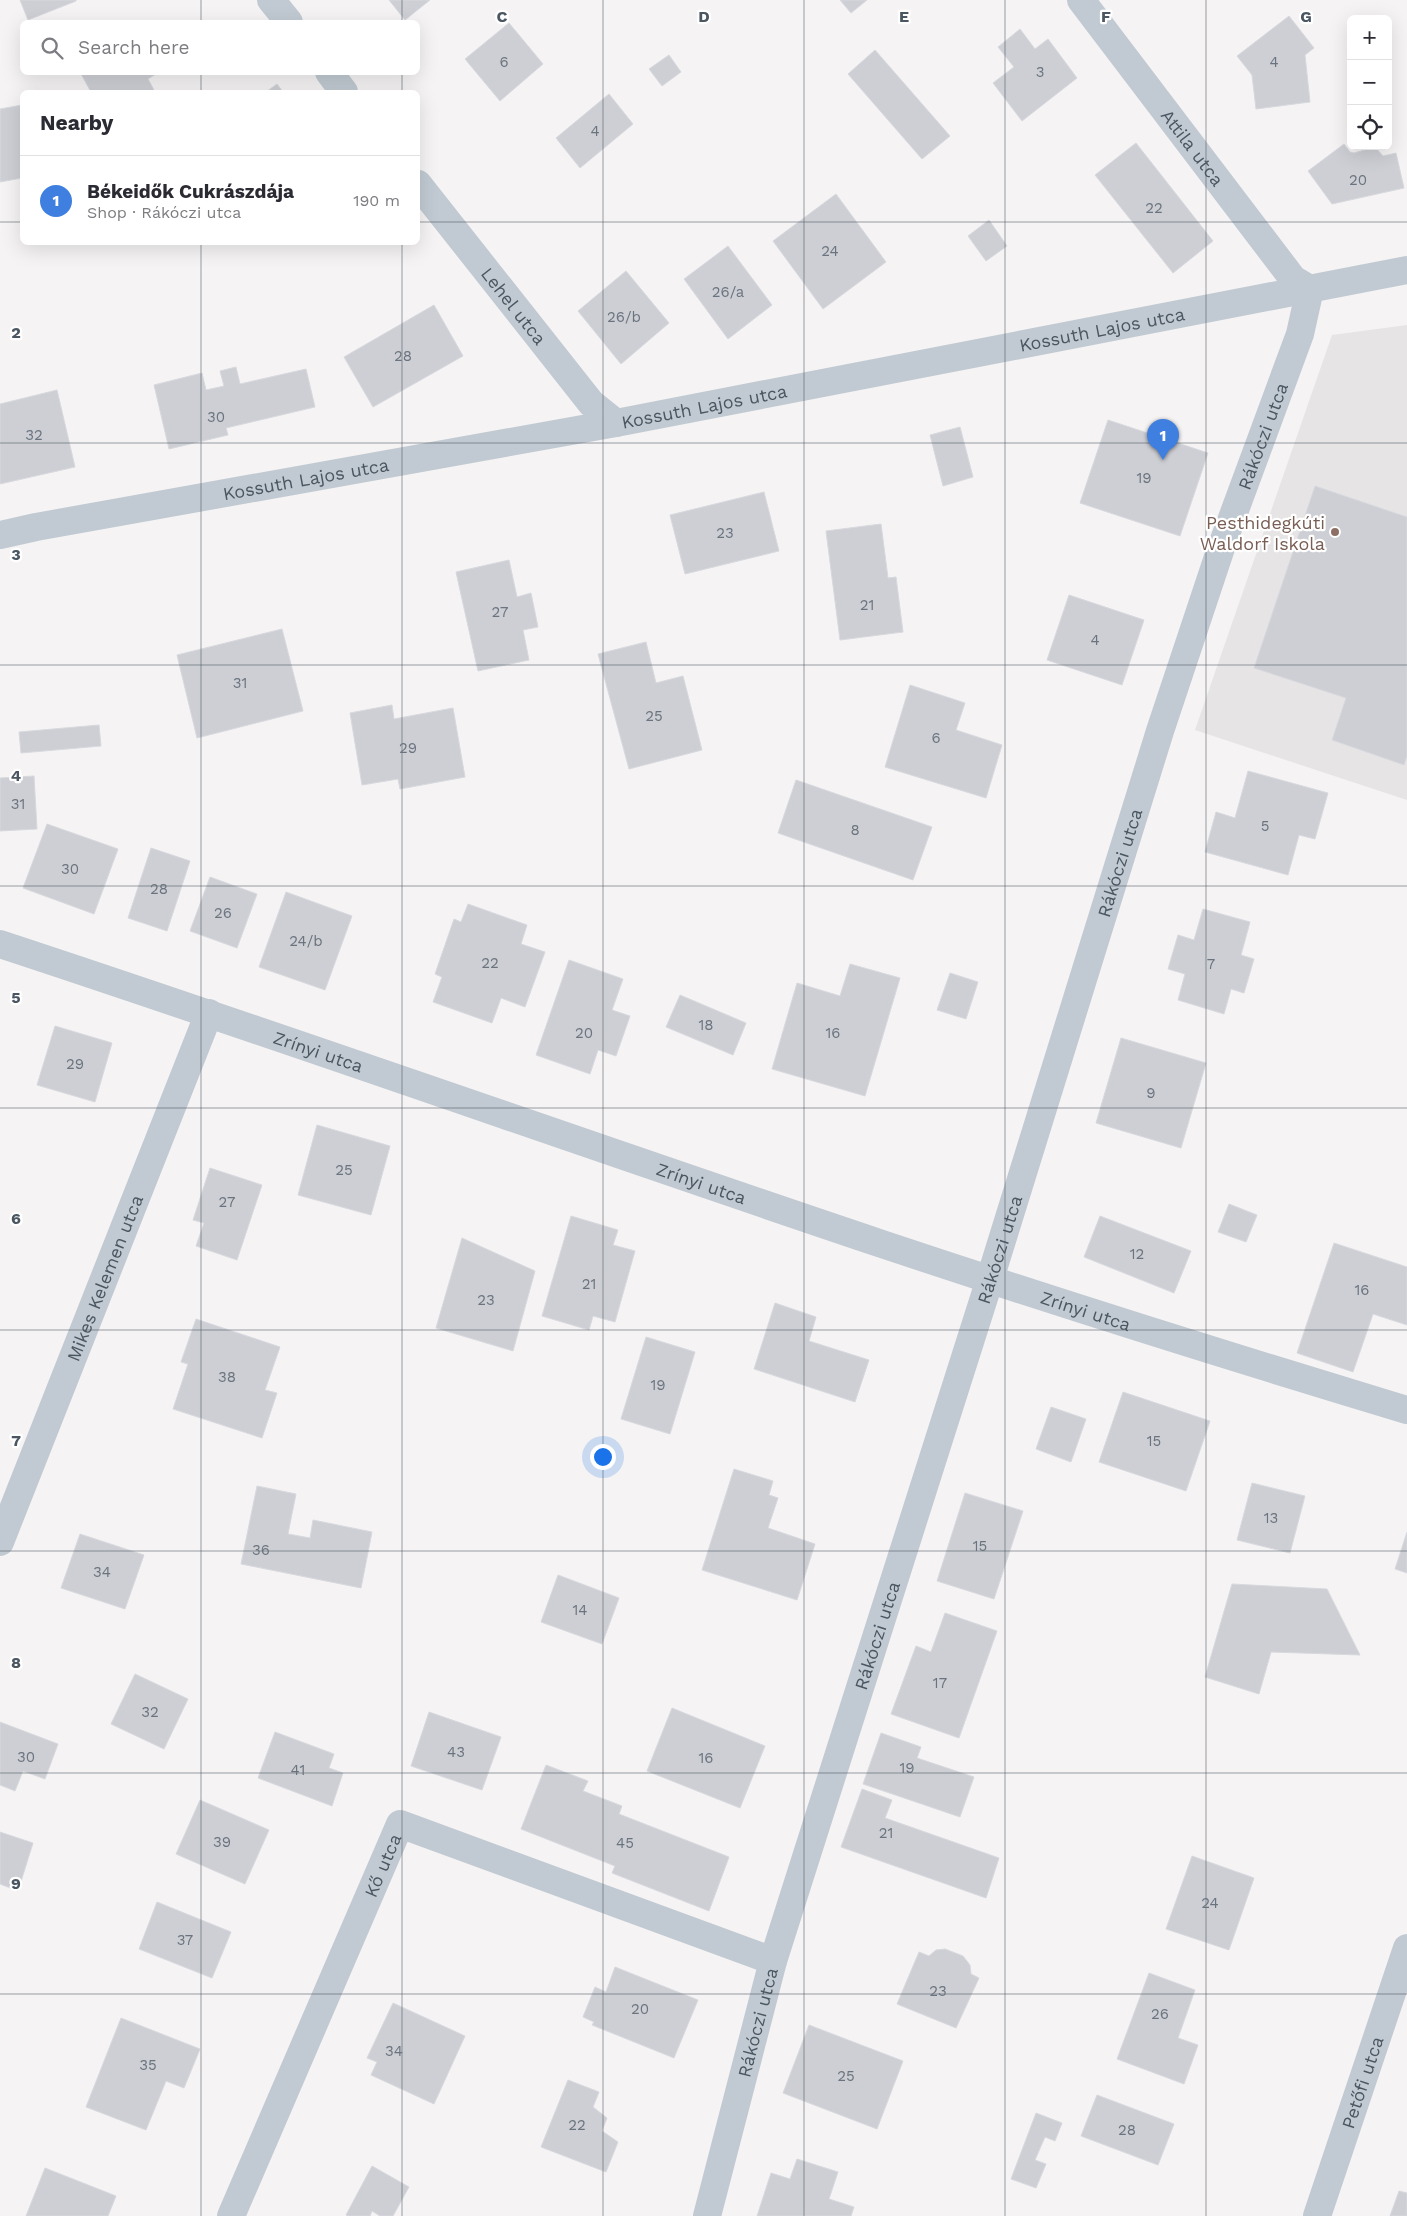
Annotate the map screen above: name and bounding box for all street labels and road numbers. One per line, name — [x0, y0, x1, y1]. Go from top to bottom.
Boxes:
street label: Attila utca — [1157, 105, 1229, 190]
street label: Lehel utca — [477, 263, 551, 348]
street label: Kossuth Lajos utca — [1017, 303, 1186, 355]
street label: Kossuth Lajos utca — [620, 380, 789, 432]
street label: Rákóczi utca — [1233, 380, 1292, 493]
street label: Kossuth Lajos utca — [221, 453, 390, 504]
street label: Rákóczi utca — [1092, 806, 1146, 920]
street label: Zrínyi utca — [271, 1026, 366, 1076]
street label: Zrínyi utca — [654, 1158, 749, 1208]
street label: Mikes Kelemen utca — [62, 1192, 147, 1364]
street label: Rákóczi utca — [972, 1193, 1026, 1306]
street label: Zrínyi utca — [1038, 1286, 1133, 1335]
street label: Rákóczi utca — [850, 1579, 904, 1692]
street label: Kő utca — [359, 1830, 405, 1900]
street label: Rákóczi utca — [733, 1965, 781, 2079]
street label: Petőfi utca — [1337, 2033, 1387, 2131]

